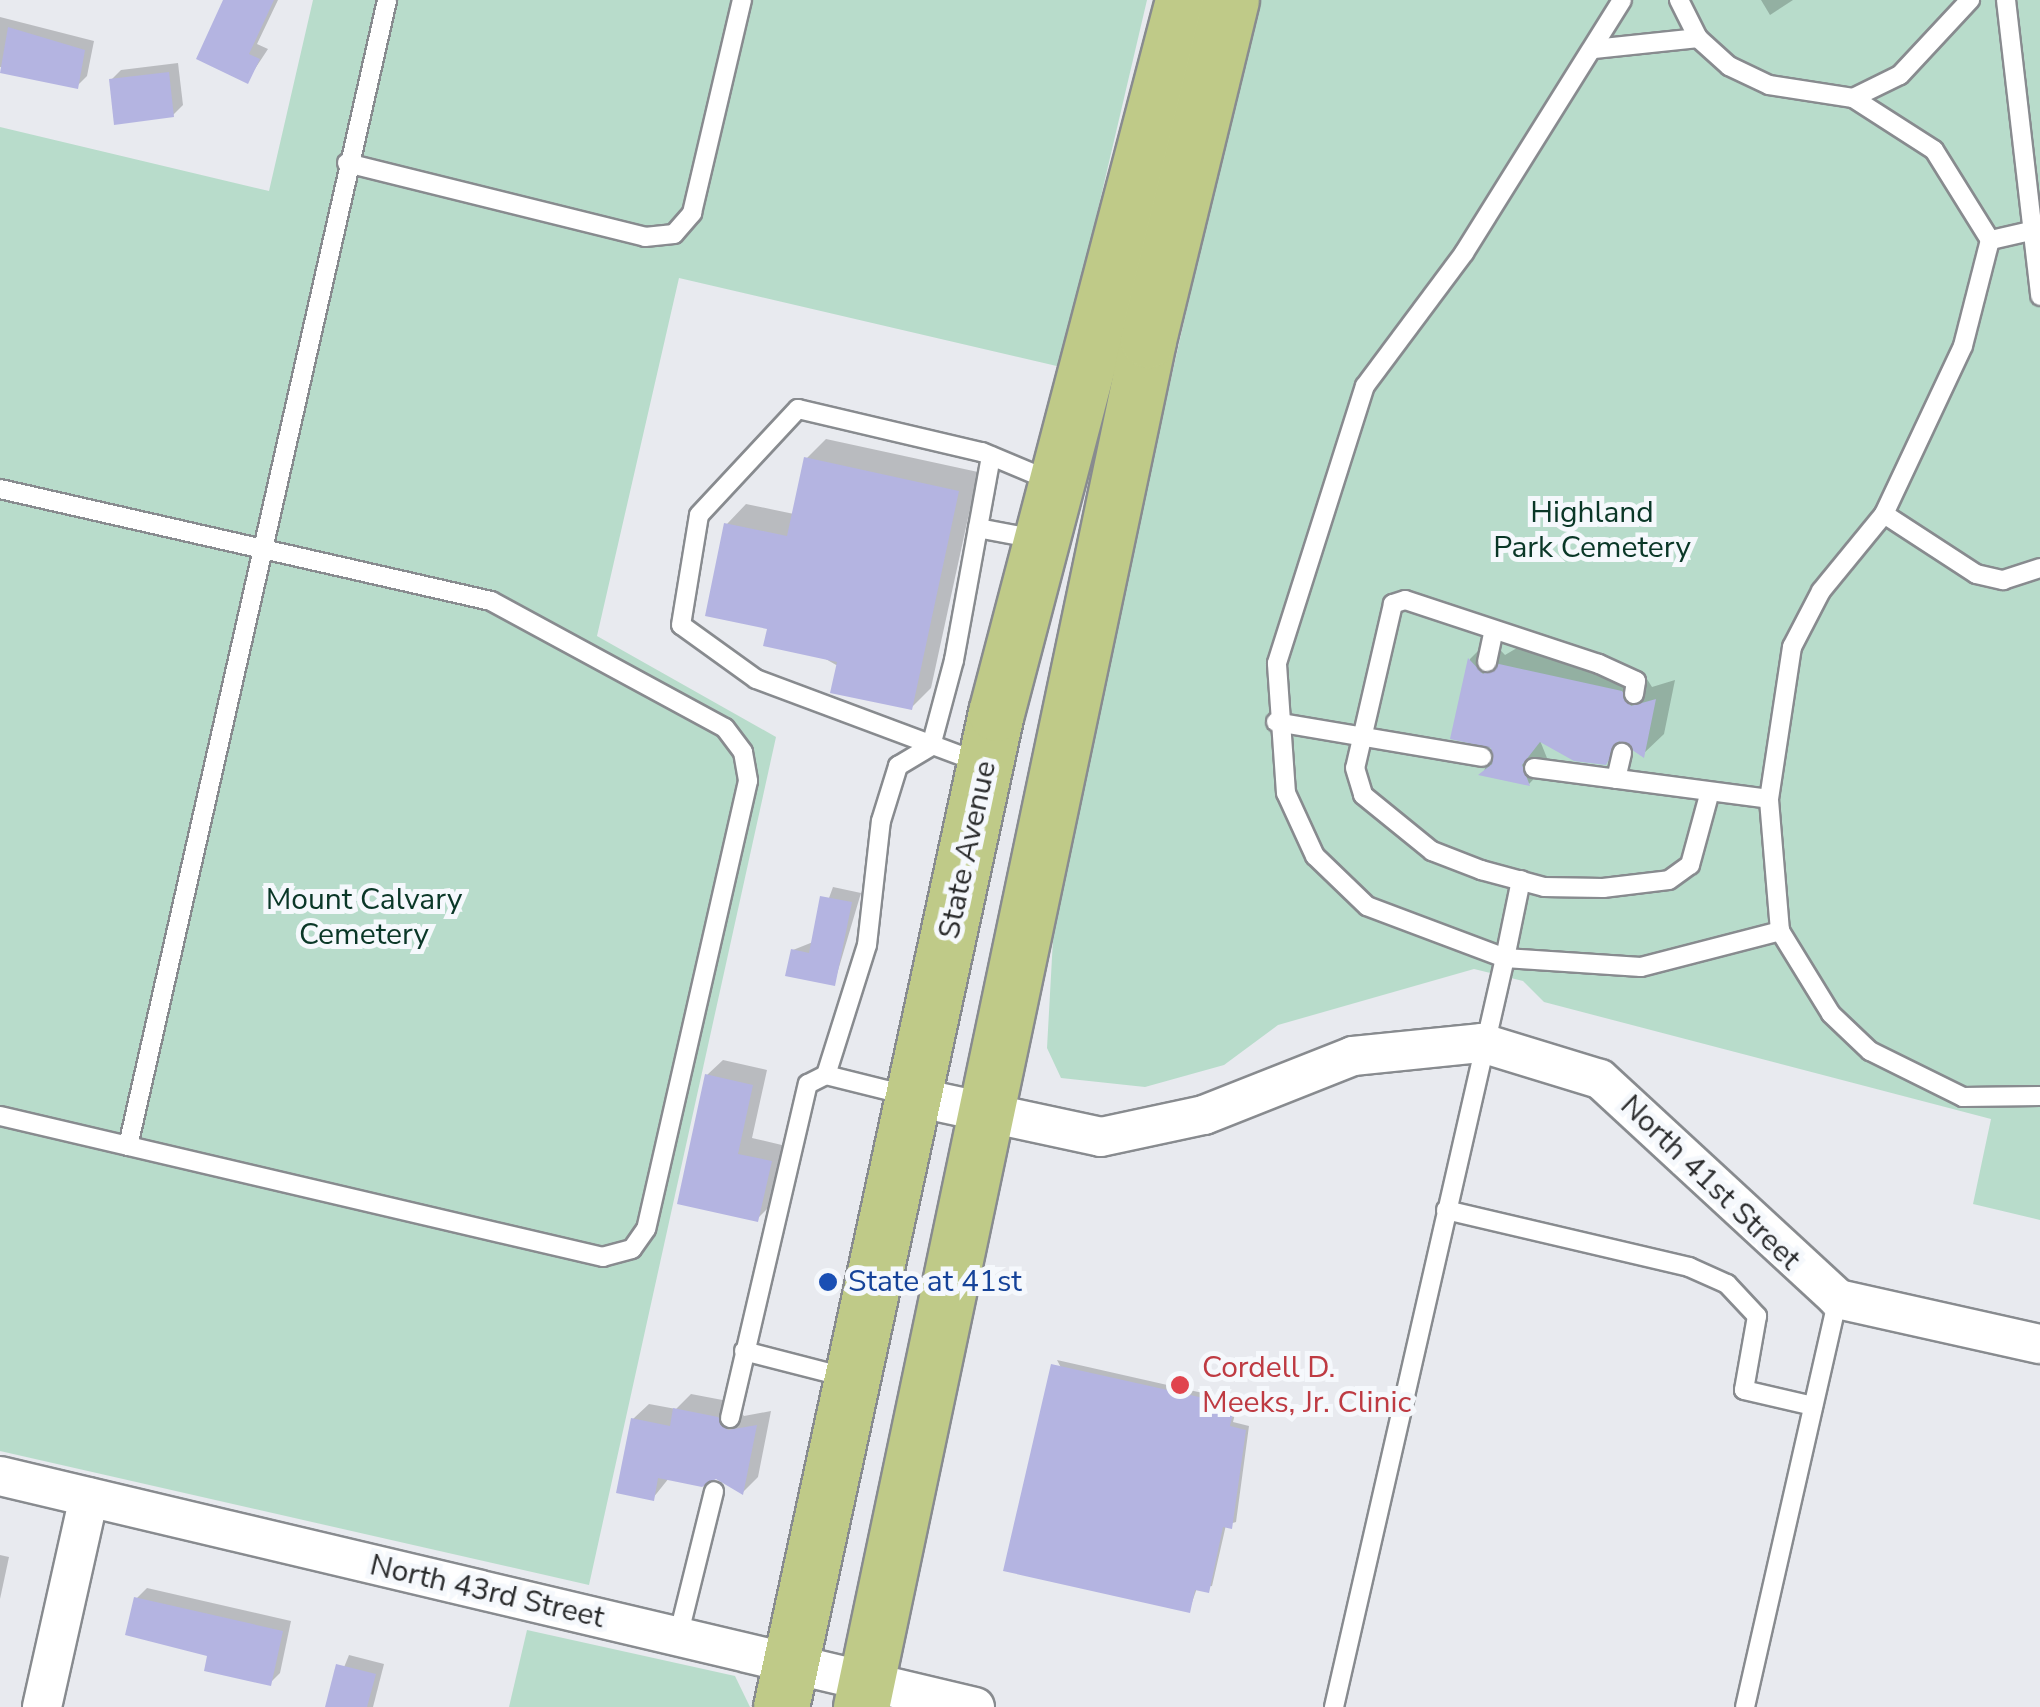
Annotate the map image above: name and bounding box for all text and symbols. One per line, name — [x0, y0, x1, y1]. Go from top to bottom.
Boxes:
park label: Highland Park Cemetery — [1493, 495, 1691, 566]
street label: State Avenue — [932, 758, 1004, 942]
park label: Mount Calvary Cemetery — [266, 882, 462, 952]
street label: North 41st Street — [1613, 1088, 1807, 1278]
place label: State at 41st — [848, 1264, 1022, 1300]
marker: State at 41st — [817, 1271, 839, 1293]
place label: Cordell D. Meeks, Jr. Clinic — [1202, 1350, 1411, 1420]
marker: Cordell D. Meeks, Jr. Clinic — [1167, 1372, 1193, 1398]
street label: North 43rd Street — [366, 1548, 608, 1636]

